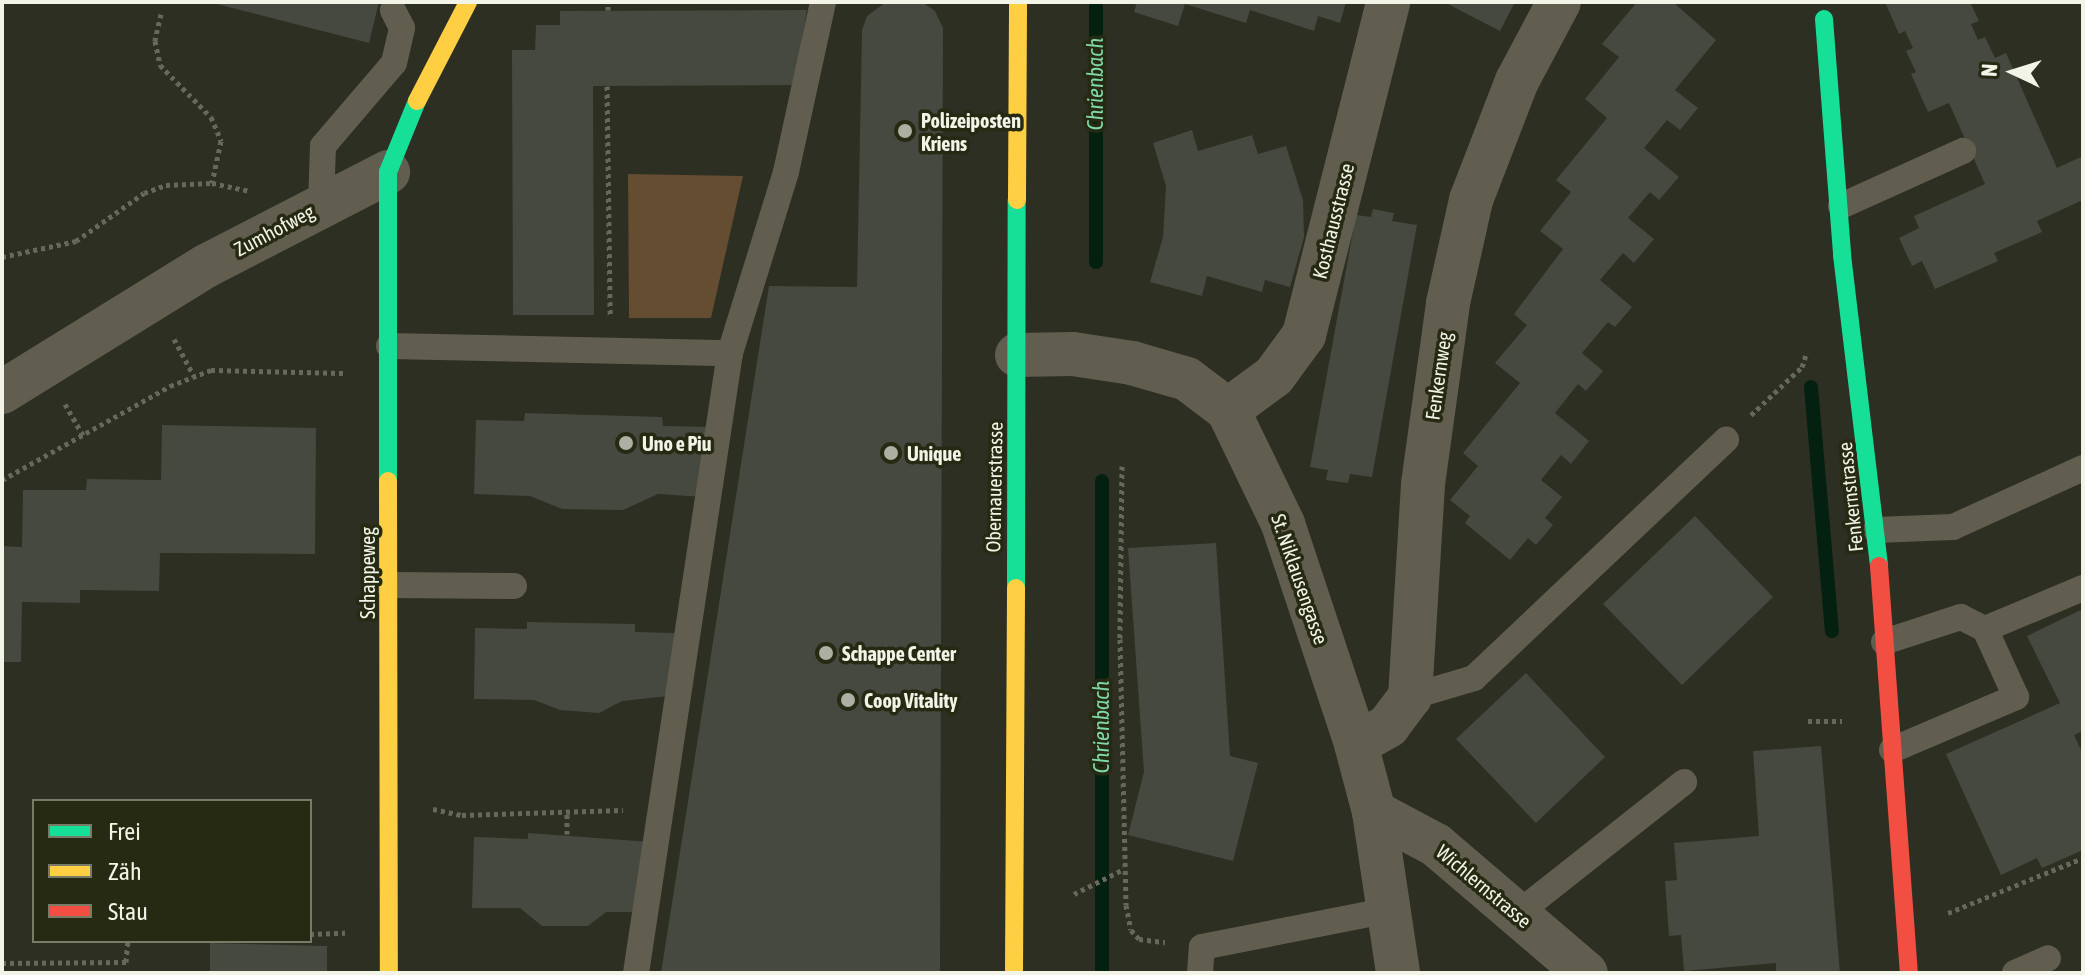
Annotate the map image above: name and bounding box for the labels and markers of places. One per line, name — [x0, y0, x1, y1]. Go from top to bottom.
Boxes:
place label: Polizeiposten Kriens — [921, 108, 1021, 155]
marker: Polizeiposten Kriens — [896, 122, 914, 140]
place label: Uno e Piu — [642, 431, 711, 455]
marker: Uno e Piu — [617, 434, 635, 452]
place label: Unique — [907, 441, 961, 465]
marker: Unique — [882, 444, 900, 462]
place label: Schappe Center — [842, 641, 956, 665]
marker: Schappe Center — [817, 644, 835, 662]
place label: Coop Vitality — [864, 688, 957, 712]
marker: Coop Vitality — [839, 691, 857, 709]

